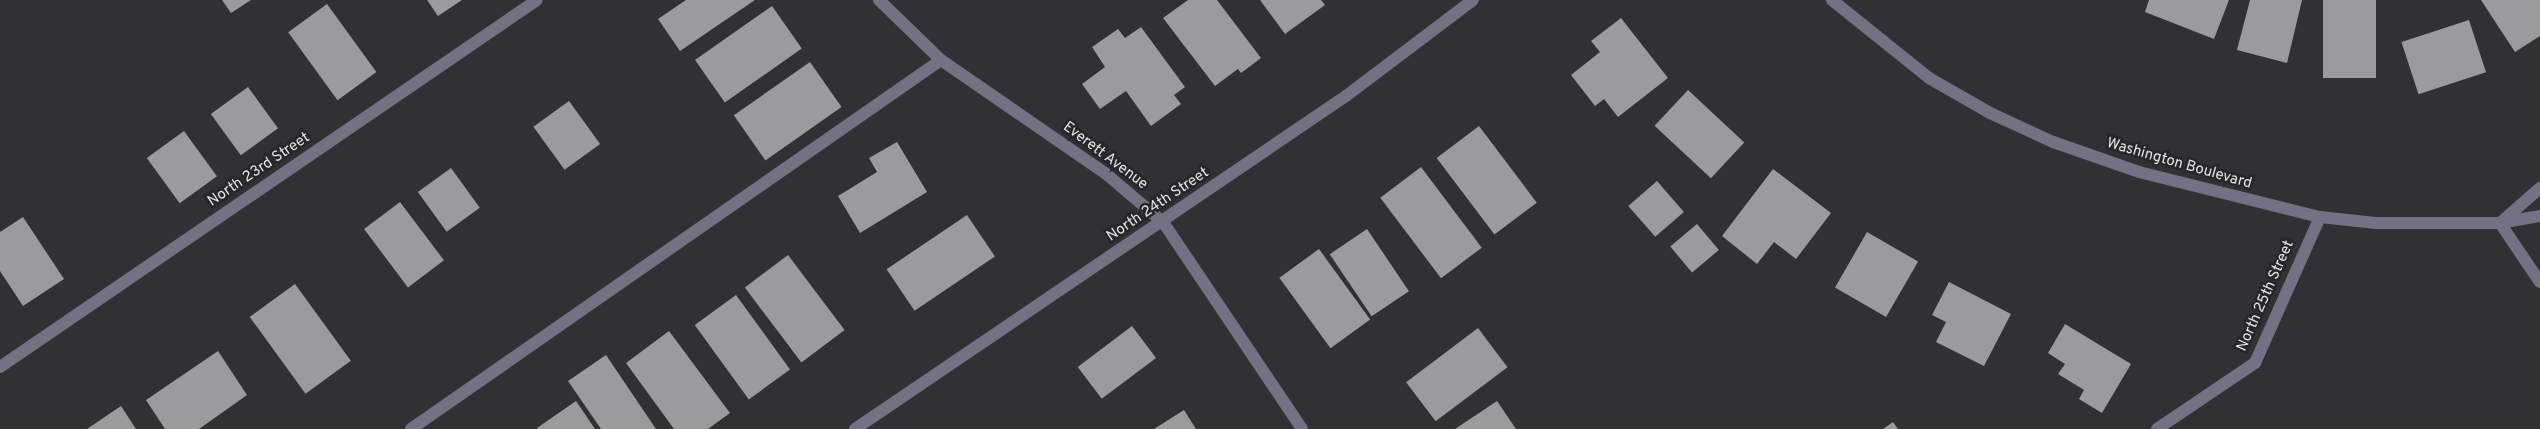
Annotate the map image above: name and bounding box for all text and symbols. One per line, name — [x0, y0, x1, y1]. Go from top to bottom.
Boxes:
street label: Everett Avenue — [1059, 118, 1151, 194]
street label: North 23rd Street — [205, 129, 313, 211]
street label: Washington Boulevard — [2104, 135, 2254, 193]
street label: North 24th Street — [1104, 164, 1212, 246]
street label: North 25th Street — [2233, 238, 2299, 354]

